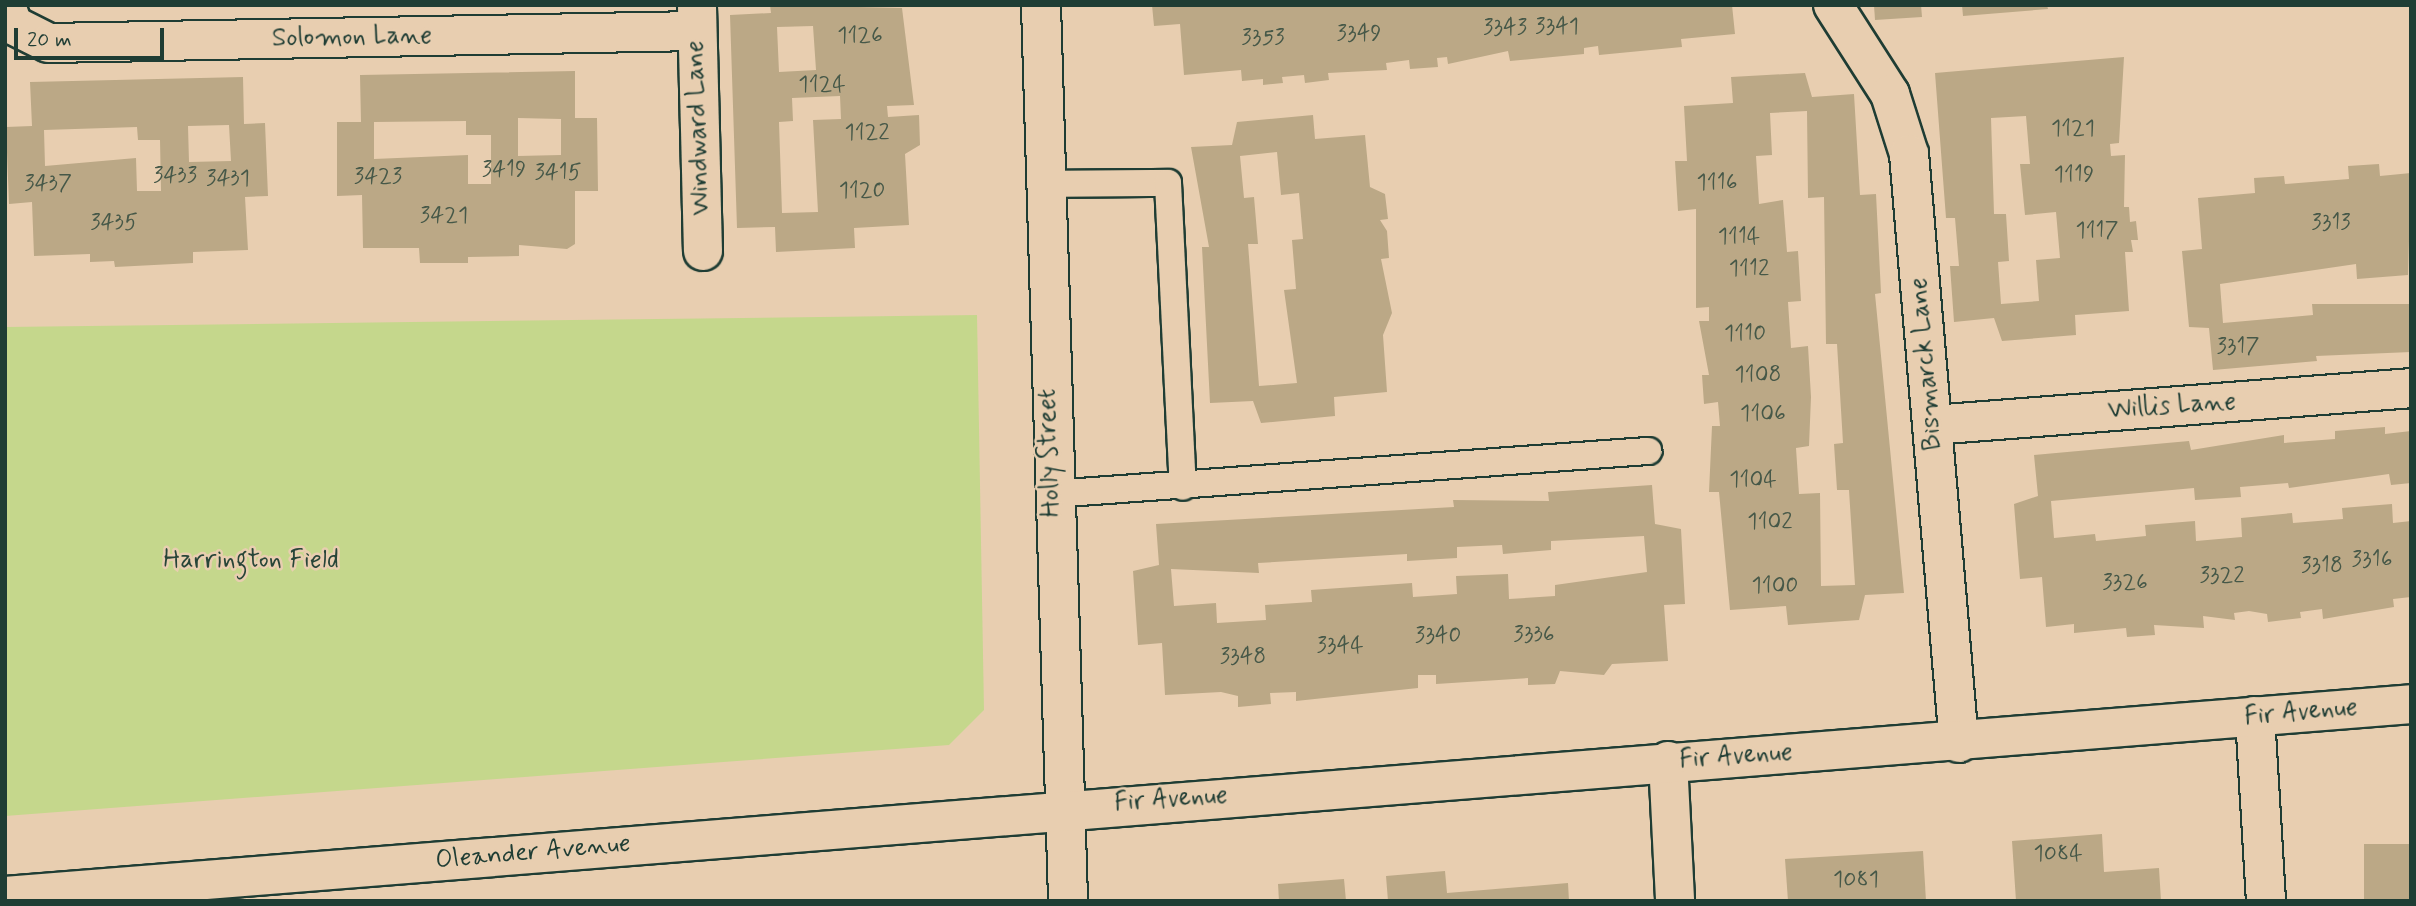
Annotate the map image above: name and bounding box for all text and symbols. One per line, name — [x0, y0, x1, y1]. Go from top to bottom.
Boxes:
house number: 3341 — [1535, 13, 1579, 41]
scale bar — [18, 14, 168, 58]
house number: 3343 — [1483, 14, 1527, 42]
house number: 3349 — [1337, 20, 1381, 48]
street label: Solomon Lane — [273, 21, 431, 55]
house number: 1126 — [837, 22, 883, 50]
house number: 3353 — [1241, 24, 1285, 52]
text: 20 m — [27, 26, 72, 54]
street label: Windward Lane — [680, 40, 718, 216]
house number: 1124 — [798, 71, 846, 99]
house number: 1121 — [2051, 115, 2095, 143]
house number: 1122 — [844, 119, 890, 147]
house number: 3419 — [482, 156, 526, 184]
house number: 3415 — [534, 159, 582, 187]
house number: 1119 — [2054, 161, 2094, 189]
house number: 3433 — [153, 162, 197, 190]
house number: 3423 — [354, 163, 402, 191]
house number: 3431 — [206, 165, 250, 193]
house number: 1116 — [1697, 169, 1737, 197]
house number: 3437 — [24, 170, 72, 198]
house number: 1120 — [839, 177, 885, 205]
house number: 3421 — [420, 202, 468, 230]
house number: 3435 — [90, 209, 138, 237]
house number: 3313 — [2311, 209, 2351, 237]
house number: 1117 — [2075, 217, 2119, 245]
house number: 1114 — [1718, 223, 1760, 251]
house number: 1112 — [1729, 255, 1769, 283]
street label: Bismarck Lane — [1904, 276, 1950, 452]
house number: 1110 — [1724, 320, 1766, 348]
house number: 3317 — [2216, 333, 2260, 361]
house number: 1108 — [1735, 361, 1781, 389]
street label: Holly Street — [1032, 386, 1068, 520]
street label: Willis Lane — [2108, 387, 2236, 427]
house number: 1106 — [1740, 400, 1786, 428]
house number: 1104 — [1729, 466, 1777, 494]
house number: 1102 — [1747, 508, 1793, 536]
park label: Harrington Field — [163, 545, 339, 577]
house number: 3316 — [2352, 546, 2392, 574]
house number: 3318 — [2301, 552, 2343, 580]
house number: 3322 — [2199, 562, 2245, 590]
house number: 3326 — [2102, 569, 2148, 597]
house number: 1100 — [1752, 572, 1798, 600]
house number: 3336 — [1513, 621, 1555, 649]
house number: 3340 — [1415, 622, 1461, 650]
house number: 3344 — [1316, 632, 1364, 660]
house number: 3348 — [1220, 643, 1266, 671]
street label: Fir Avenue — [2241, 692, 2361, 734]
street label: Fir Avenue — [1676, 737, 1796, 777]
street label: Fir Avenue — [1111, 780, 1231, 820]
street label: Oleander Avenue — [436, 829, 630, 877]
house number: 1084 — [2033, 840, 2083, 868]
house number: 1081 — [1833, 866, 1879, 894]

